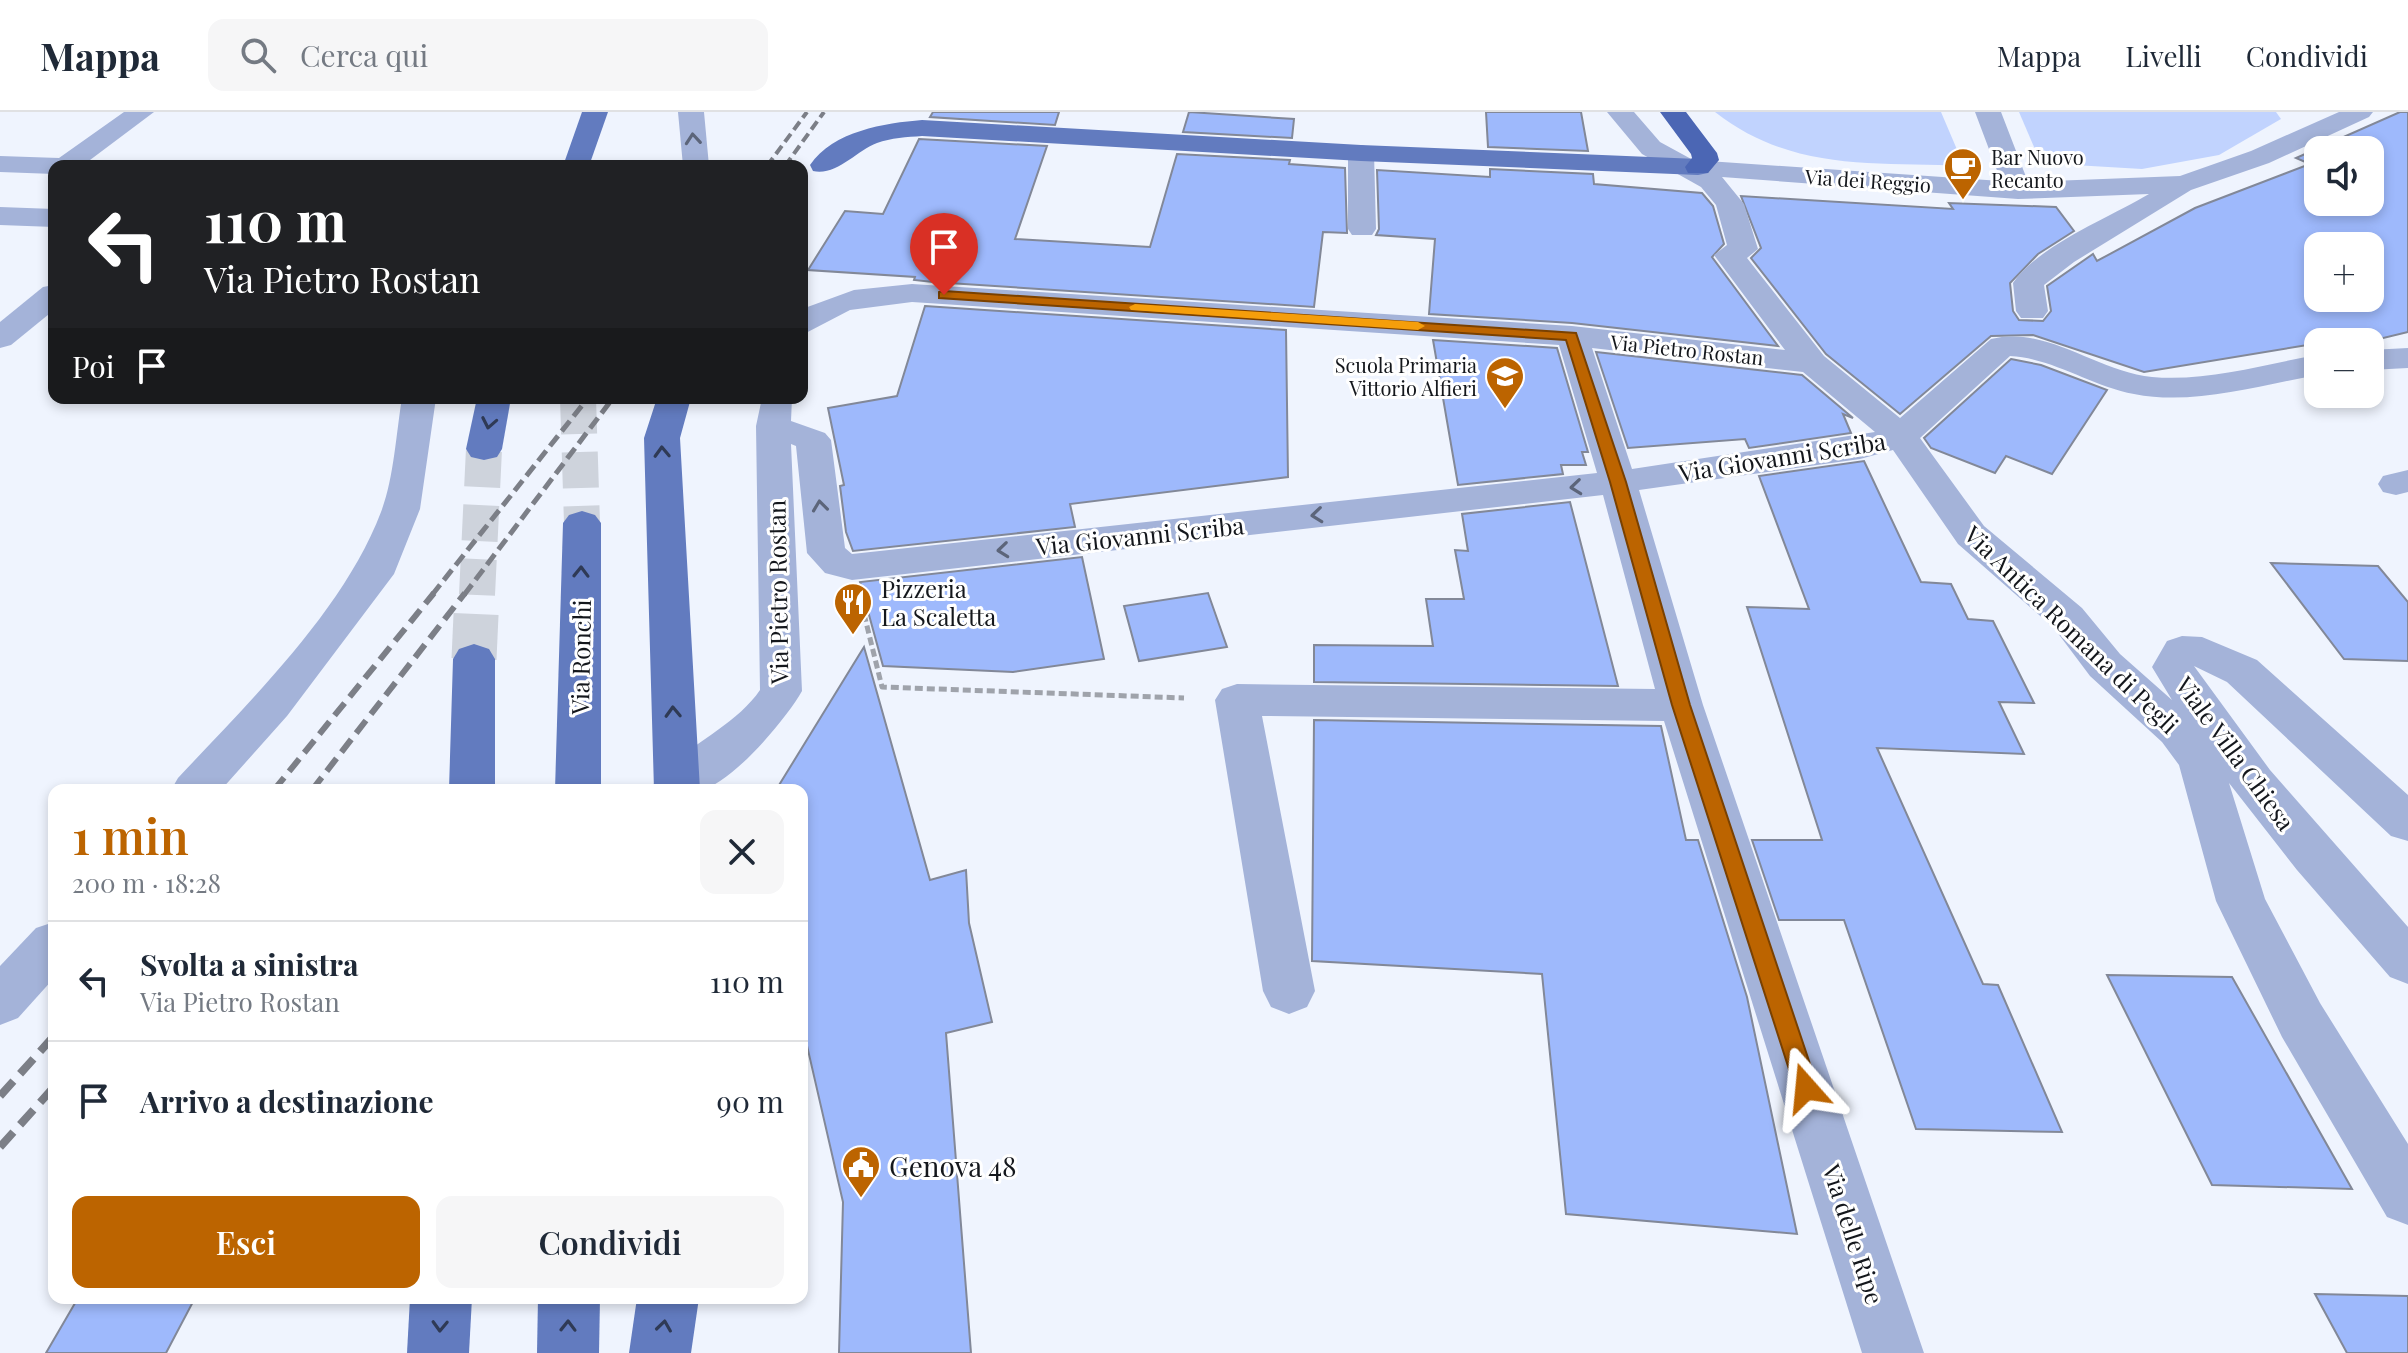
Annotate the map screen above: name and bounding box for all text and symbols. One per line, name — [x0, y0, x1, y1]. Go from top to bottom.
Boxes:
search box — [208, 19, 768, 91]
text: Mappa — [40, 30, 160, 81]
icon: search — [236, 33, 280, 77]
text: Cerca qui — [300, 35, 428, 75]
text: Mappa — [1997, 37, 2081, 74]
text: Livelli — [2125, 37, 2202, 74]
text: Condividi — [2246, 37, 2368, 74]
one-way arrow — [685, 132, 702, 145]
map controls — [2304, 136, 2384, 408]
button: sound — [2304, 136, 2384, 216]
place label: Bar Nuovo Recanto — [1991, 143, 2084, 193]
cafe icon: Bar Nuovo Recanto — [1942, 146, 1984, 201]
street label: Via dei Reggio — [1803, 162, 1932, 198]
text: 110 m — [204, 182, 347, 257]
icon: left — [72, 192, 176, 296]
pin — [910, 213, 978, 295]
icon: arrive — [922, 225, 966, 269]
button: + — [2304, 232, 2384, 312]
text: Via Pietro Rostan — [204, 254, 481, 302]
street label: Via Pietro Rostan — [1608, 327, 1765, 370]
button: − — [2304, 328, 2384, 408]
icon: arrive — [130, 344, 174, 388]
text: Poi — [72, 346, 114, 386]
place label: Scuola Primaria Vittorio Alfieri — [1335, 351, 1477, 401]
school or university icon: Scuola Primaria Vittorio Alfieri — [1484, 355, 1526, 410]
one-way arrow — [481, 416, 498, 430]
street label: Via Giovanni Scriba — [1675, 424, 1888, 488]
one-way arrow — [654, 445, 671, 458]
one-way arrow — [1569, 478, 1582, 495]
one-way arrow — [812, 499, 829, 512]
street label: Via Pietro Rostan — [759, 500, 795, 685]
one-way arrow — [1310, 507, 1323, 524]
street label: Via Giovanni Scriba — [1033, 508, 1246, 562]
street label: Via Antica Romana di Pegli — [1957, 517, 2186, 740]
one-way arrow — [996, 542, 1009, 559]
one-way arrow — [572, 565, 590, 578]
place label: Pizzeria La Scaletta — [881, 572, 996, 632]
restaurant icon: Pizzeria La Scaletta — [832, 581, 874, 636]
street label: Via Ronchi — [563, 599, 597, 716]
street label: Viale Villa Chiesa — [2169, 669, 2303, 836]
one-way arrow — [665, 705, 682, 718]
text: 1 min — [72, 803, 189, 867]
button: close — [700, 810, 784, 894]
text: 200 m · 18:28 — [72, 865, 221, 900]
text: Svolta a sinistra — [140, 944, 359, 984]
icon: left — [72, 959, 116, 1003]
text: 110 m — [710, 961, 784, 1001]
text: Via Pietro Rostan — [140, 984, 340, 1019]
position arrow — [1764, 1046, 1848, 1130]
icon: arrive — [72, 1079, 116, 1123]
text: Arrivo a destinazione — [140, 1081, 434, 1121]
text: 90 m — [717, 1081, 784, 1121]
public building icon: Genova 48 — [840, 1144, 882, 1199]
place label: Genova 48 — [889, 1147, 1017, 1184]
street label: Via delle Ripe — [1816, 1159, 1892, 1308]
button: Esci — [72, 1196, 420, 1288]
button: Condividi — [436, 1196, 784, 1288]
one-way arrow — [560, 1319, 577, 1331]
one-way arrow — [655, 1319, 672, 1332]
one-way arrow — [431, 1320, 448, 1332]

